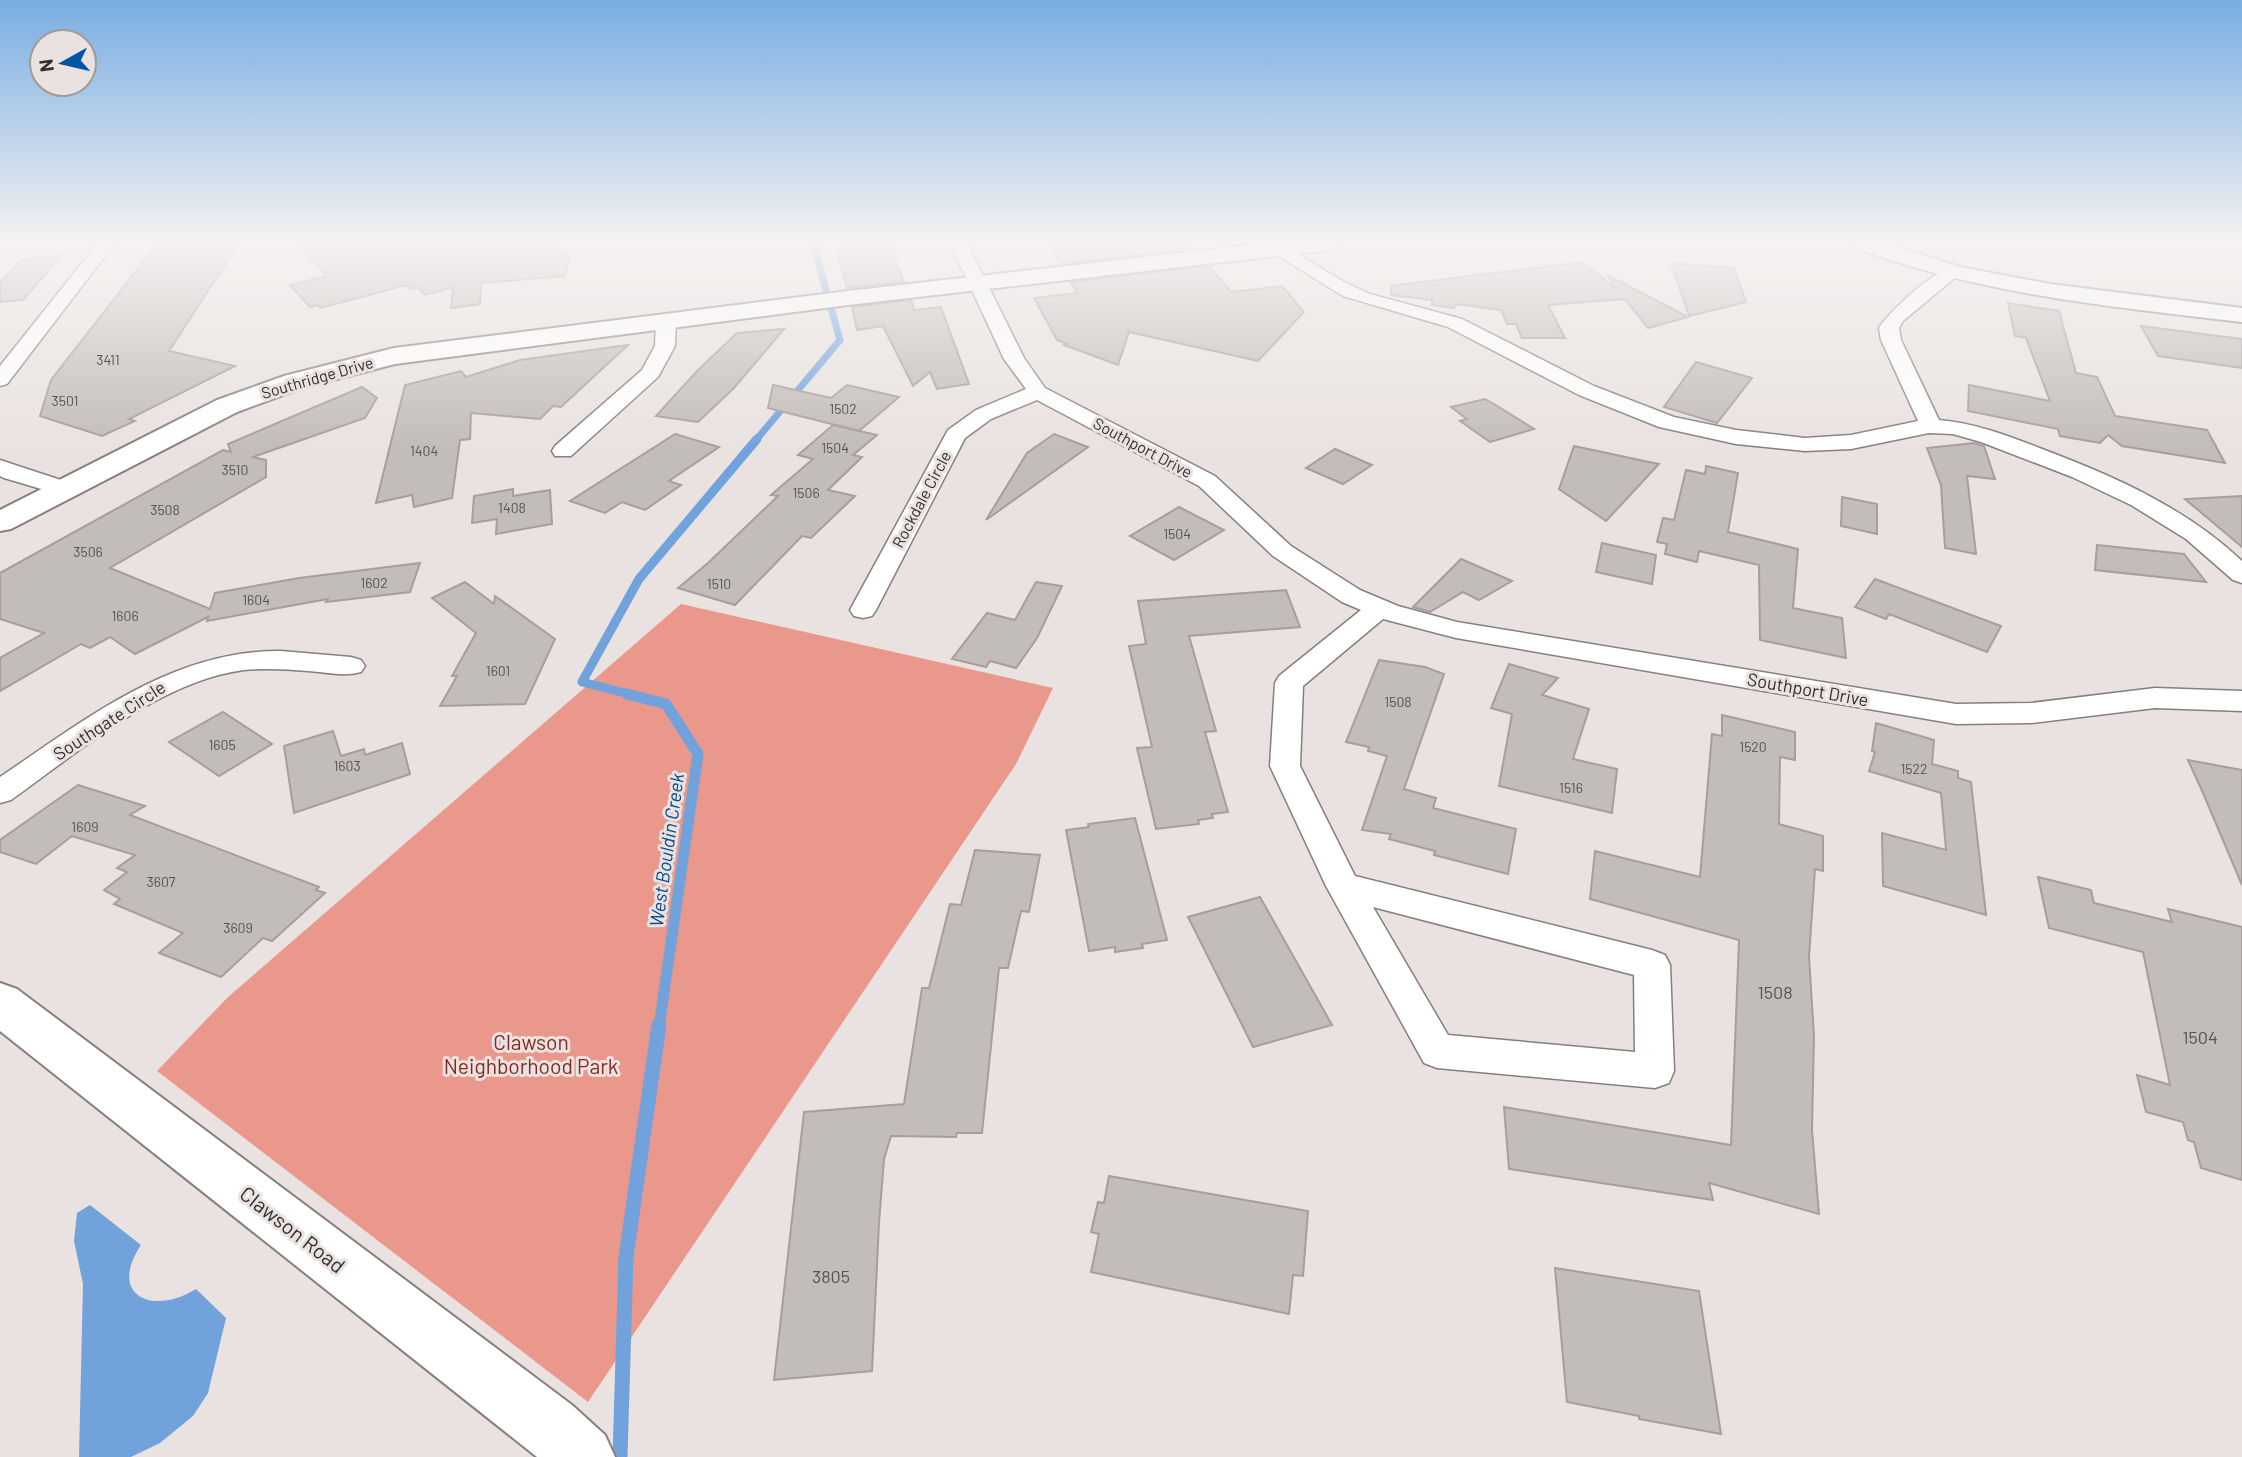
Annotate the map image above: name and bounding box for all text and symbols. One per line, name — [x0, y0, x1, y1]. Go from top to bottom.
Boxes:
north arrow — [28, 28, 98, 98]
text: N — [33, 58, 58, 73]
house number: 3411 — [96, 351, 120, 368]
street label: Southridge Drive — [259, 352, 375, 402]
house number: 3501 — [52, 392, 78, 409]
house number: 1502 — [829, 400, 857, 417]
street label: Southport Drive — [1090, 413, 1196, 481]
house number: 1504 — [821, 439, 849, 456]
house number: 1404 — [410, 442, 438, 459]
street label: Rockdale Circle — [888, 447, 954, 551]
house number: 3510 — [222, 461, 248, 478]
house number: 1506 — [792, 484, 820, 501]
house number: 1408 — [498, 499, 526, 516]
house number: 3508 — [150, 501, 180, 518]
house number: 1504 — [1163, 525, 1191, 542]
house number: 3506 — [73, 543, 103, 560]
house number: 1602 — [360, 574, 388, 591]
house number: 1510 — [707, 575, 731, 592]
house number: 1604 — [242, 591, 270, 608]
house number: 1606 — [111, 607, 139, 624]
house number: 1601 — [486, 662, 510, 679]
street label: Southport Drive — [1746, 667, 1870, 711]
street label: Southgate Circle — [49, 676, 169, 764]
house number: 1508 — [1384, 693, 1412, 710]
house number: 1605 — [208, 736, 236, 753]
house number: 1520 — [1739, 738, 1767, 755]
house number: 1603 — [333, 757, 361, 774]
house number: 1522 — [1900, 760, 1928, 777]
water label: West Bouldin Creek — [644, 771, 688, 928]
house number: 1516 — [1559, 779, 1583, 796]
house number: 1609 — [71, 818, 99, 835]
house number: 3607 — [147, 873, 176, 890]
house number: 3609 — [223, 919, 253, 936]
house number: 1508 — [1757, 981, 1793, 1003]
house number: 1504 — [2182, 1026, 2218, 1048]
park label: Clawson Neighborhood Park — [444, 1029, 618, 1078]
street label: Clawson Road — [236, 1180, 350, 1278]
house number: 3805 — [812, 1265, 850, 1287]

